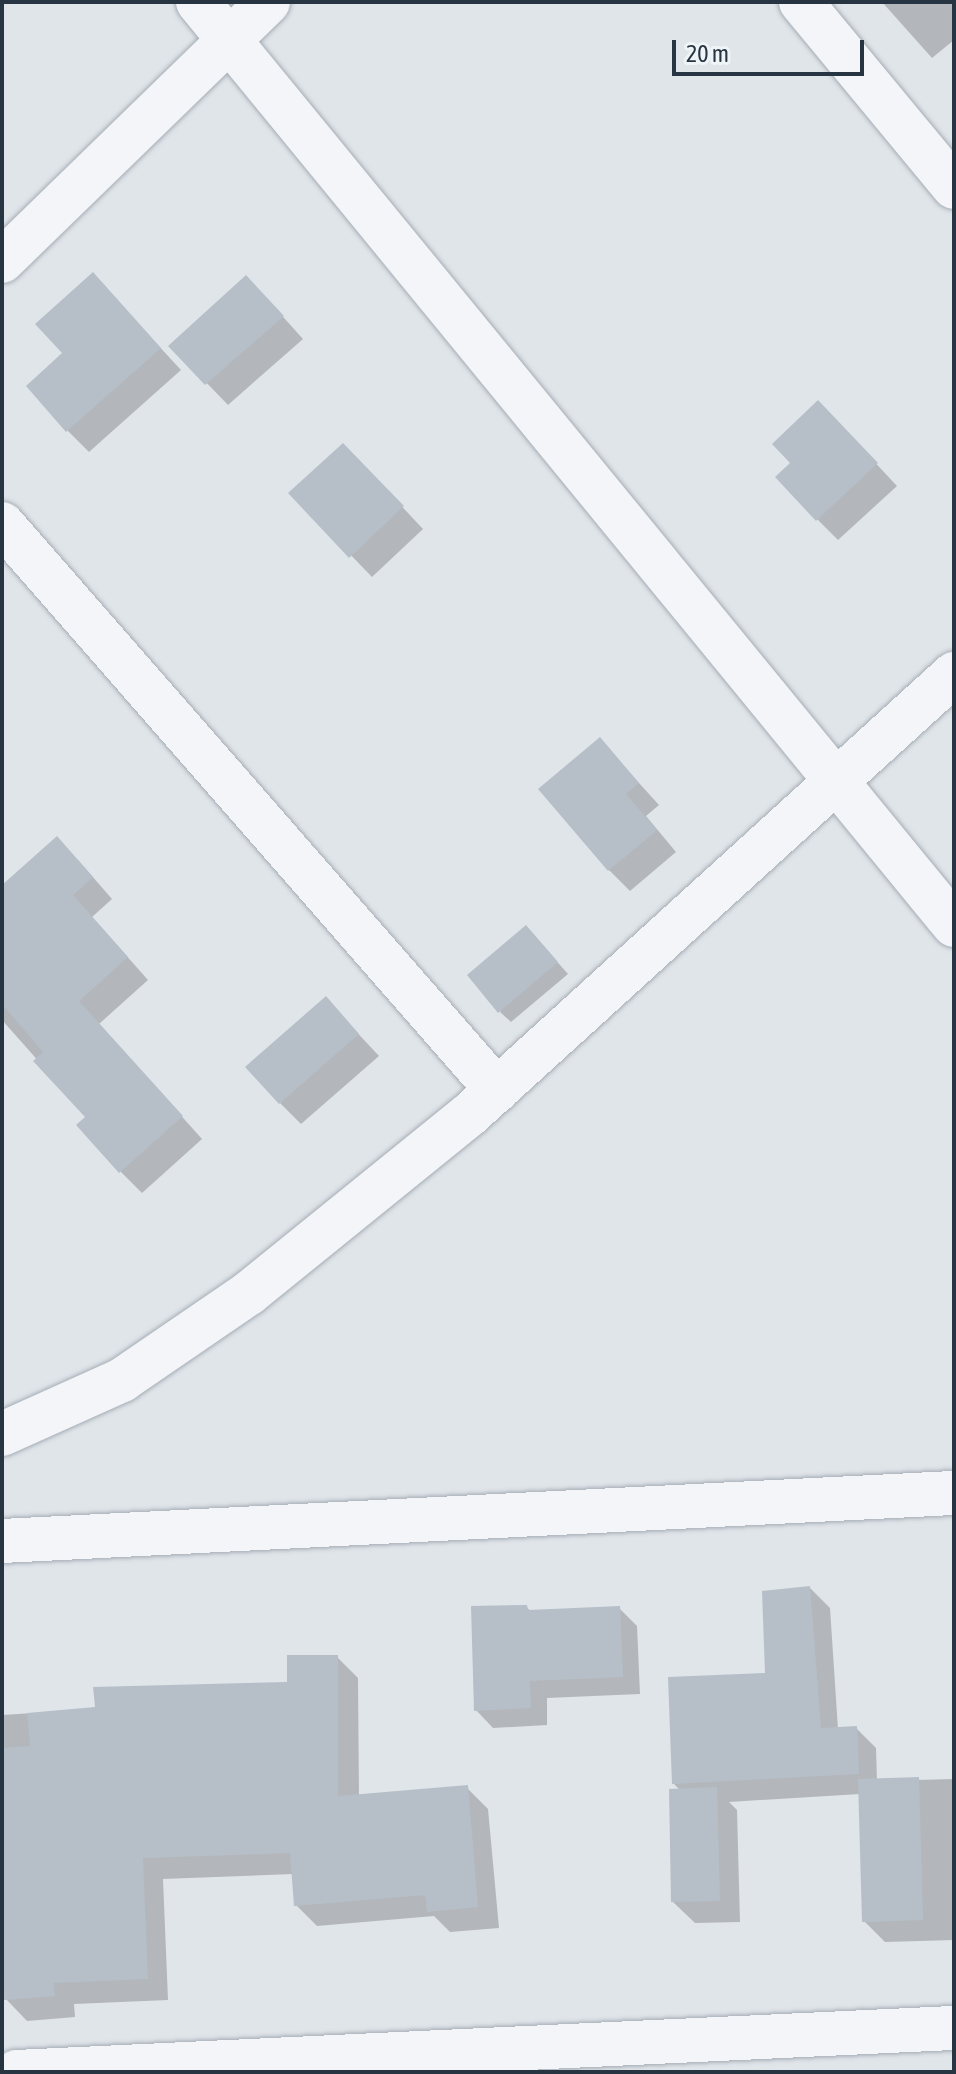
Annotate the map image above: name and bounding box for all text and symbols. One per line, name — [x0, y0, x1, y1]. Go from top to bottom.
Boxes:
scale bar — [676, 24, 868, 74]
text: 20 m — [686, 40, 729, 67]

